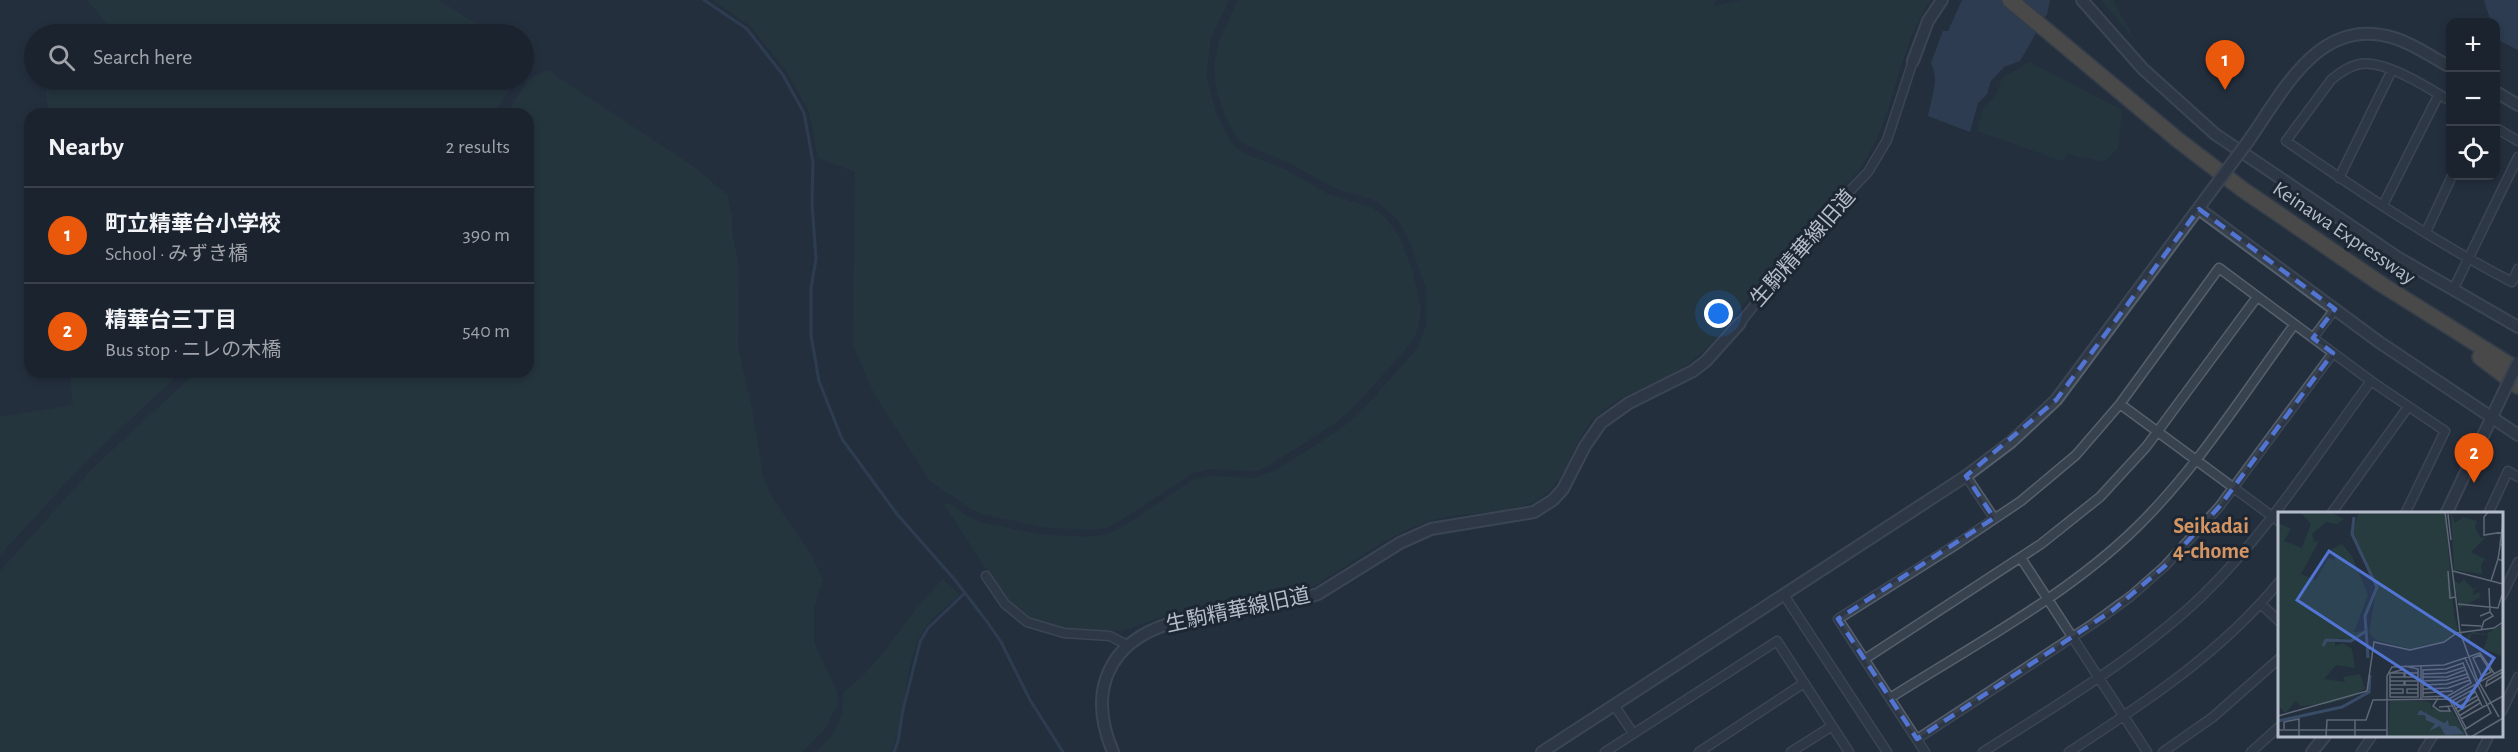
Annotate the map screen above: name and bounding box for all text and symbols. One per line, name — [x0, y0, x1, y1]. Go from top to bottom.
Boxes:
map controls — [2446, 18, 2500, 180]
button: + — [2446, 18, 2500, 72]
search box — [24, 24, 534, 90]
pin: 1 — [2206, 40, 2244, 90]
icon: search — [45, 41, 78, 74]
text: Search here — [93, 46, 192, 68]
button: − — [2446, 72, 2500, 126]
button: locate — [2446, 126, 2500, 180]
text: Nearby — [48, 134, 124, 160]
text: 2 results — [446, 137, 510, 157]
street label: Keinawa Expressway — [2269, 178, 2419, 288]
street label: 生駒精華線旧道 — [1746, 185, 1859, 310]
text: 町立精華台小学校 — [105, 213, 281, 235]
text: 1 — [64, 225, 71, 245]
text: 390 m — [463, 225, 510, 245]
text: School · みずき橋 — [105, 244, 248, 264]
your location — [1704, 299, 1733, 328]
text: 精華台三丁目 — [105, 309, 237, 331]
text: 2 — [63, 321, 72, 341]
text: 540 m — [462, 321, 510, 341]
text: Bus stop · ニレの木橋 — [105, 340, 281, 360]
pin: 2 — [2454, 434, 2494, 483]
inset map — [2278, 512, 2503, 737]
district label: Seikadai 4-chome — [2173, 515, 2249, 562]
street label: 生駒精華線旧道 — [1164, 583, 1312, 636]

